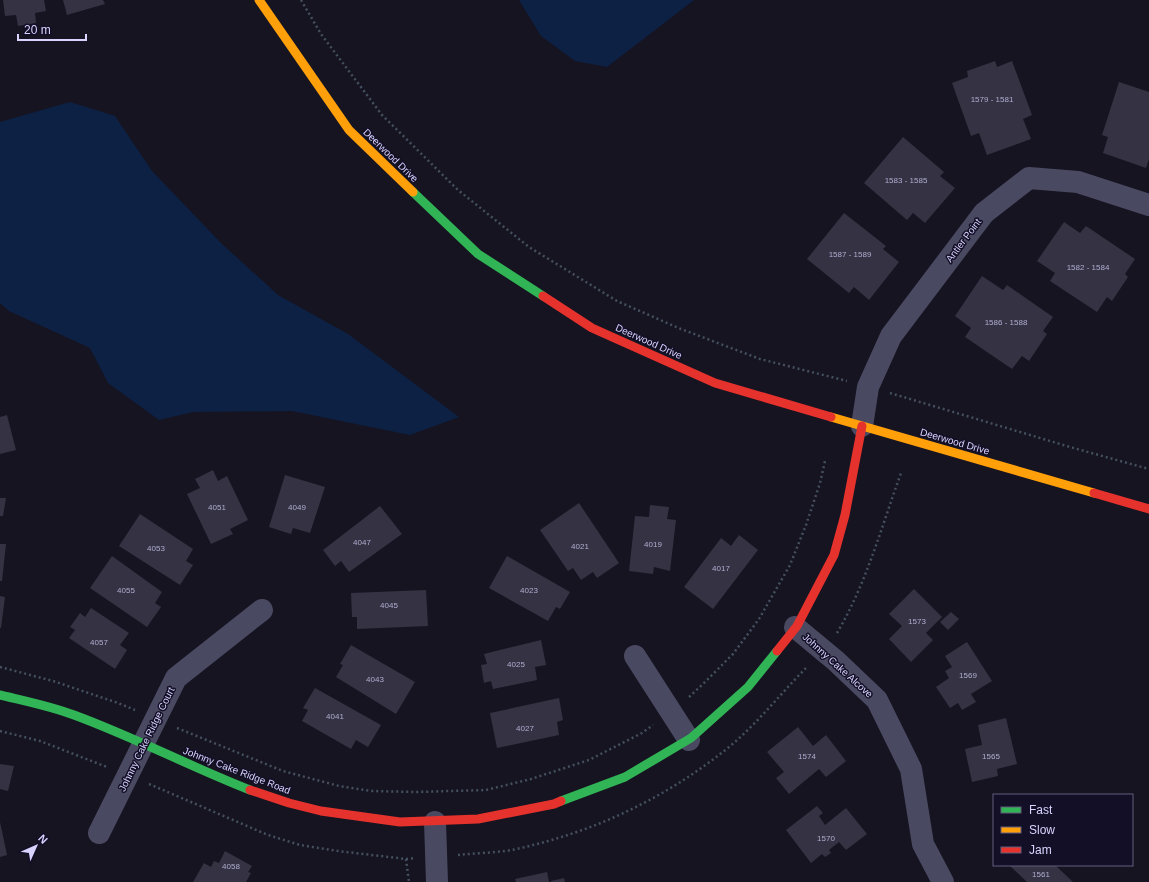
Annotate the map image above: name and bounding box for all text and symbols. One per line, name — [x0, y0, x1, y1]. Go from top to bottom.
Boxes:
scale bar — [18, 16, 86, 42]
text: 20 m — [24, 23, 51, 37]
house number: 1579 - 1581 — [971, 95, 1014, 104]
street label: Deerwood Drive — [361, 126, 421, 185]
house number: 1583 - 1585 — [885, 176, 928, 185]
street label: Antler Point — [943, 216, 983, 264]
house number: 1587 - 1589 — [829, 250, 872, 259]
house number: 1582 - 1584 — [1067, 263, 1110, 272]
house number: 1586 - 1588 — [985, 318, 1028, 327]
street label: Deerwood Drive — [614, 322, 684, 361]
street label: Deerwood Drive — [919, 426, 991, 457]
house number: 4051 — [208, 503, 226, 512]
house number: 4049 — [288, 503, 306, 512]
house number: 4047 — [353, 538, 371, 547]
house number: 4019 — [644, 540, 662, 549]
house number: 4021 — [571, 542, 589, 551]
house number: 4053 — [147, 544, 165, 553]
house number: 4017 — [712, 564, 730, 573]
house number: 4055 — [117, 586, 135, 595]
house number: 4023 — [520, 586, 538, 595]
house number: 4045 — [380, 601, 398, 610]
house number: 1573 — [908, 617, 926, 626]
street label: Johnny Cake Alcove — [800, 631, 875, 700]
house number: 4057 — [90, 638, 108, 647]
house number: 4025 — [507, 660, 525, 669]
house number: 1569 — [959, 671, 977, 680]
house number: 4043 — [366, 675, 384, 684]
street label: Johnny Cake Ridge Court — [116, 685, 177, 793]
house number: 4041 — [326, 712, 344, 721]
house number: 4027 — [516, 724, 534, 733]
street label: Johnny Cake Ridge Road — [182, 745, 292, 796]
house number: 1574 — [798, 752, 816, 761]
house number: 1565 — [982, 752, 1000, 761]
legend — [993, 794, 1133, 866]
text: Fast — [1029, 803, 1053, 817]
text: Slow — [1029, 823, 1055, 837]
north arrow — [16, 826, 56, 866]
text: N — [36, 832, 50, 846]
house number: 1570 — [817, 834, 835, 843]
text: Jam — [1029, 843, 1052, 857]
house number: 4058 — [222, 862, 240, 871]
house number: 1561 — [1032, 870, 1050, 879]

